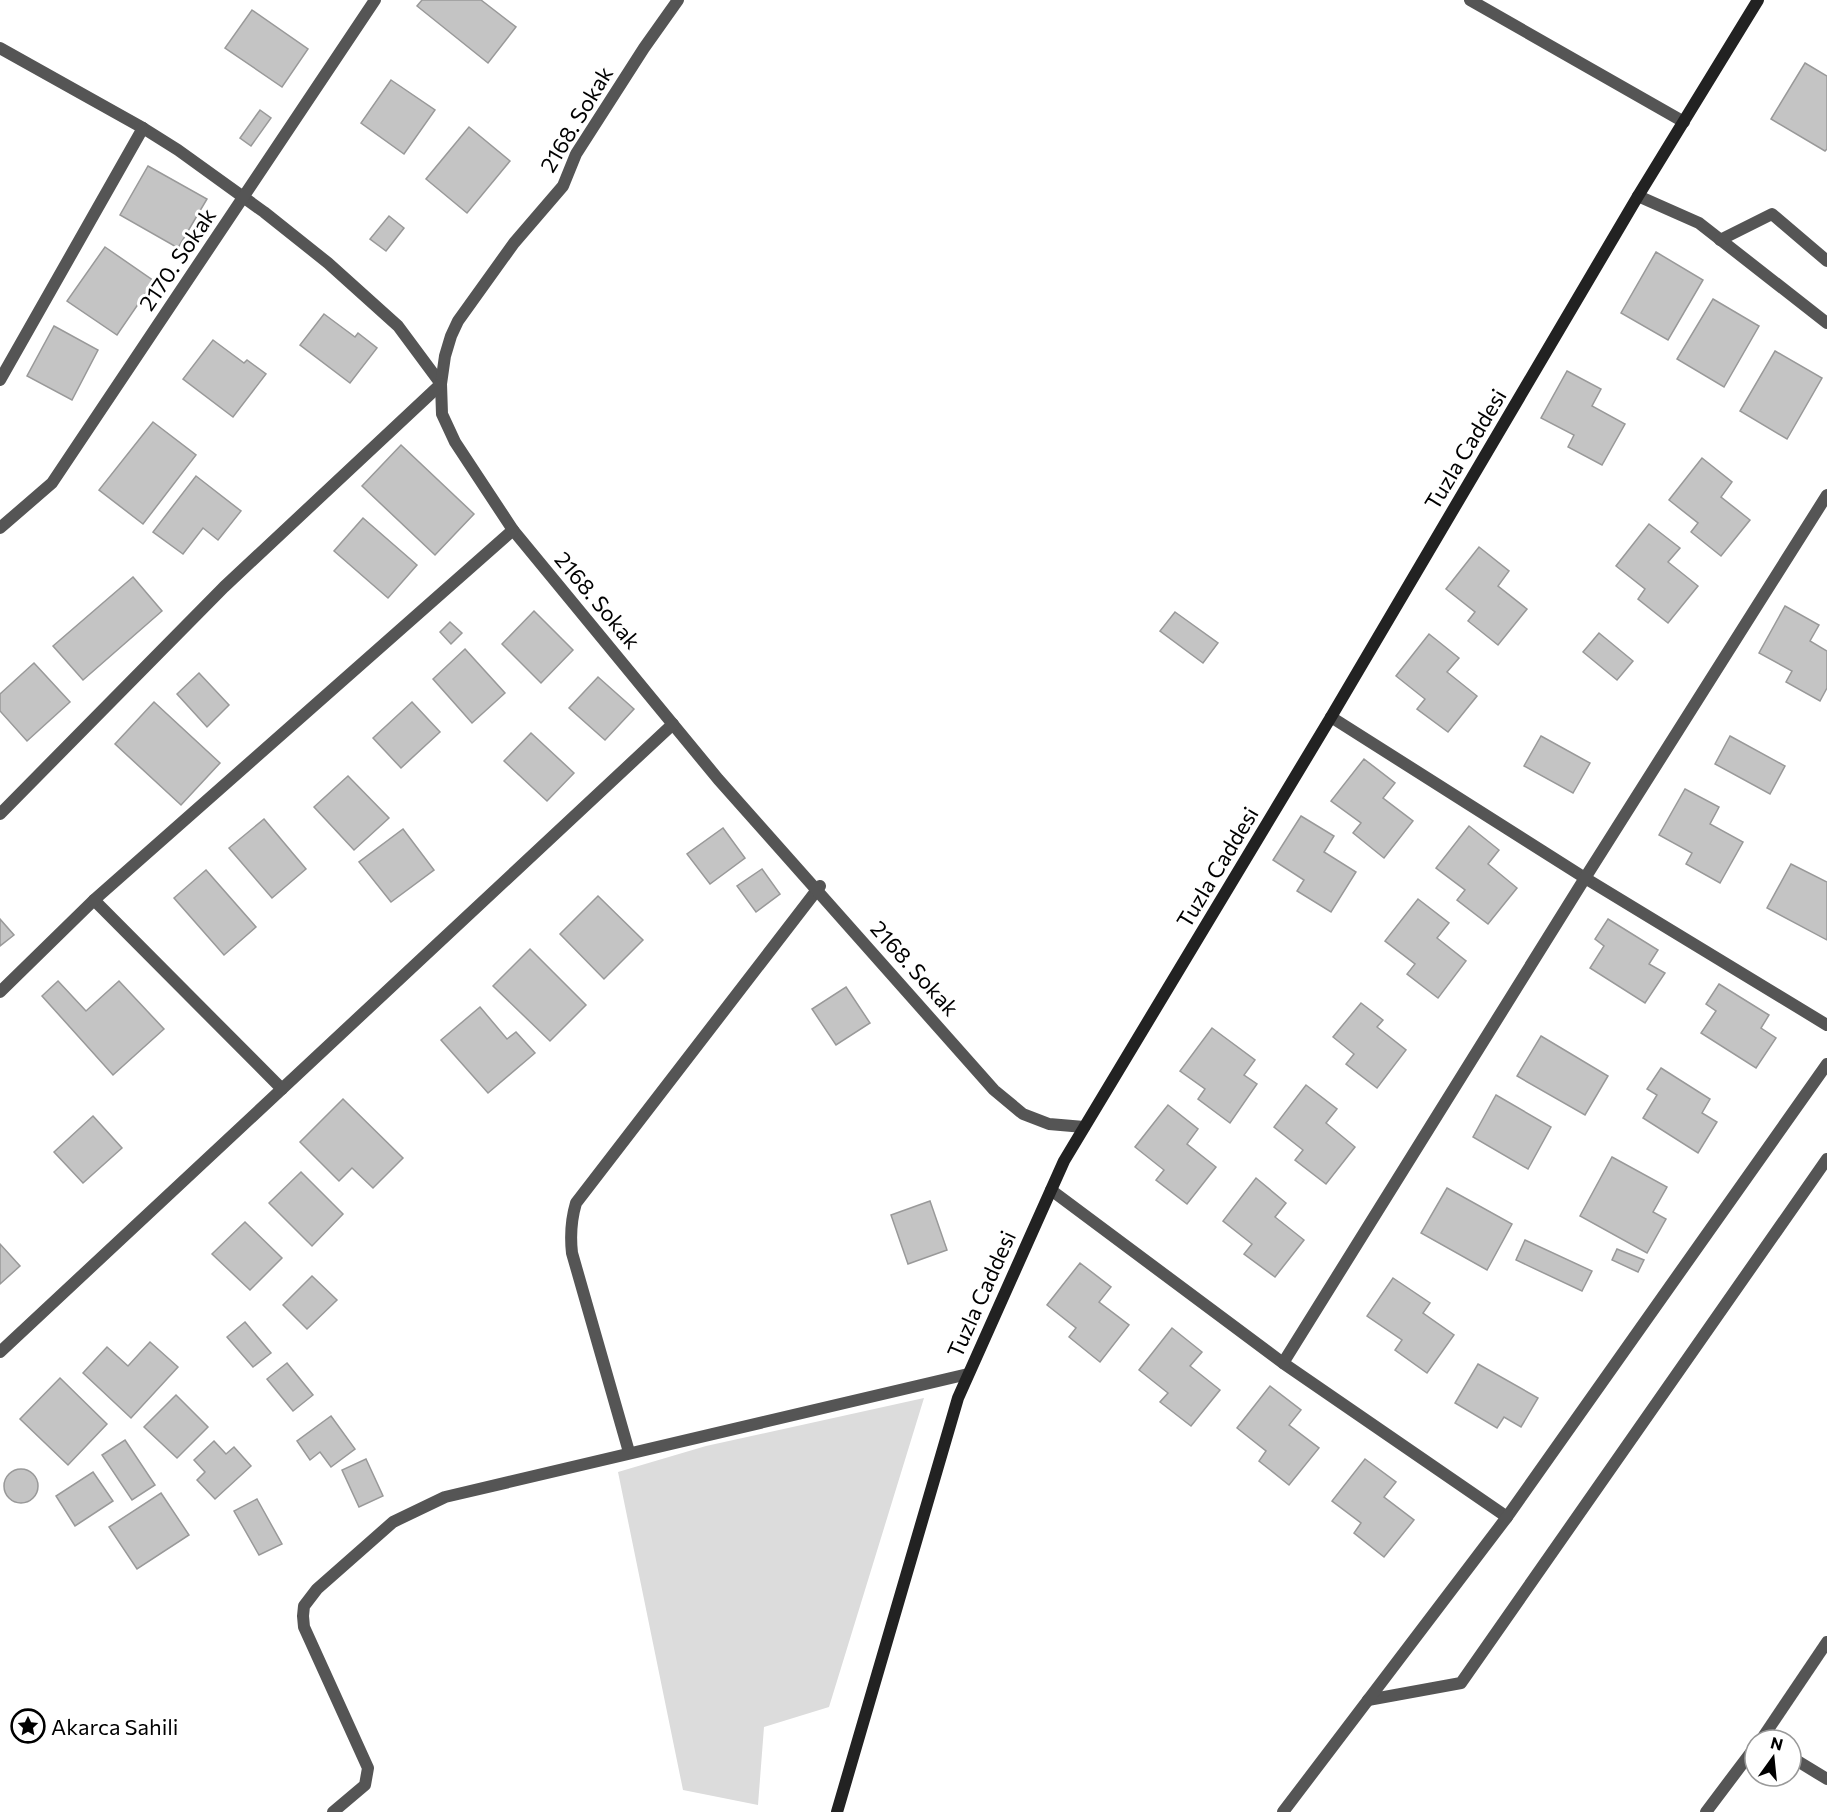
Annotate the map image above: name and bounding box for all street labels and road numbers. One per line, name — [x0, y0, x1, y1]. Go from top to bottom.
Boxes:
street label: 2168. Sokak — [534, 61, 618, 177]
street label: 2170. Sokak — [133, 203, 221, 315]
street label: Tuzla Caddesi — [1418, 384, 1512, 514]
street label: 2168. Sokak — [549, 546, 647, 654]
street label: Tuzla Caddesi — [1170, 802, 1264, 932]
street label: 2168. Sokak — [865, 915, 965, 1021]
street label: Tuzla Caddesi — [941, 1226, 1021, 1362]

